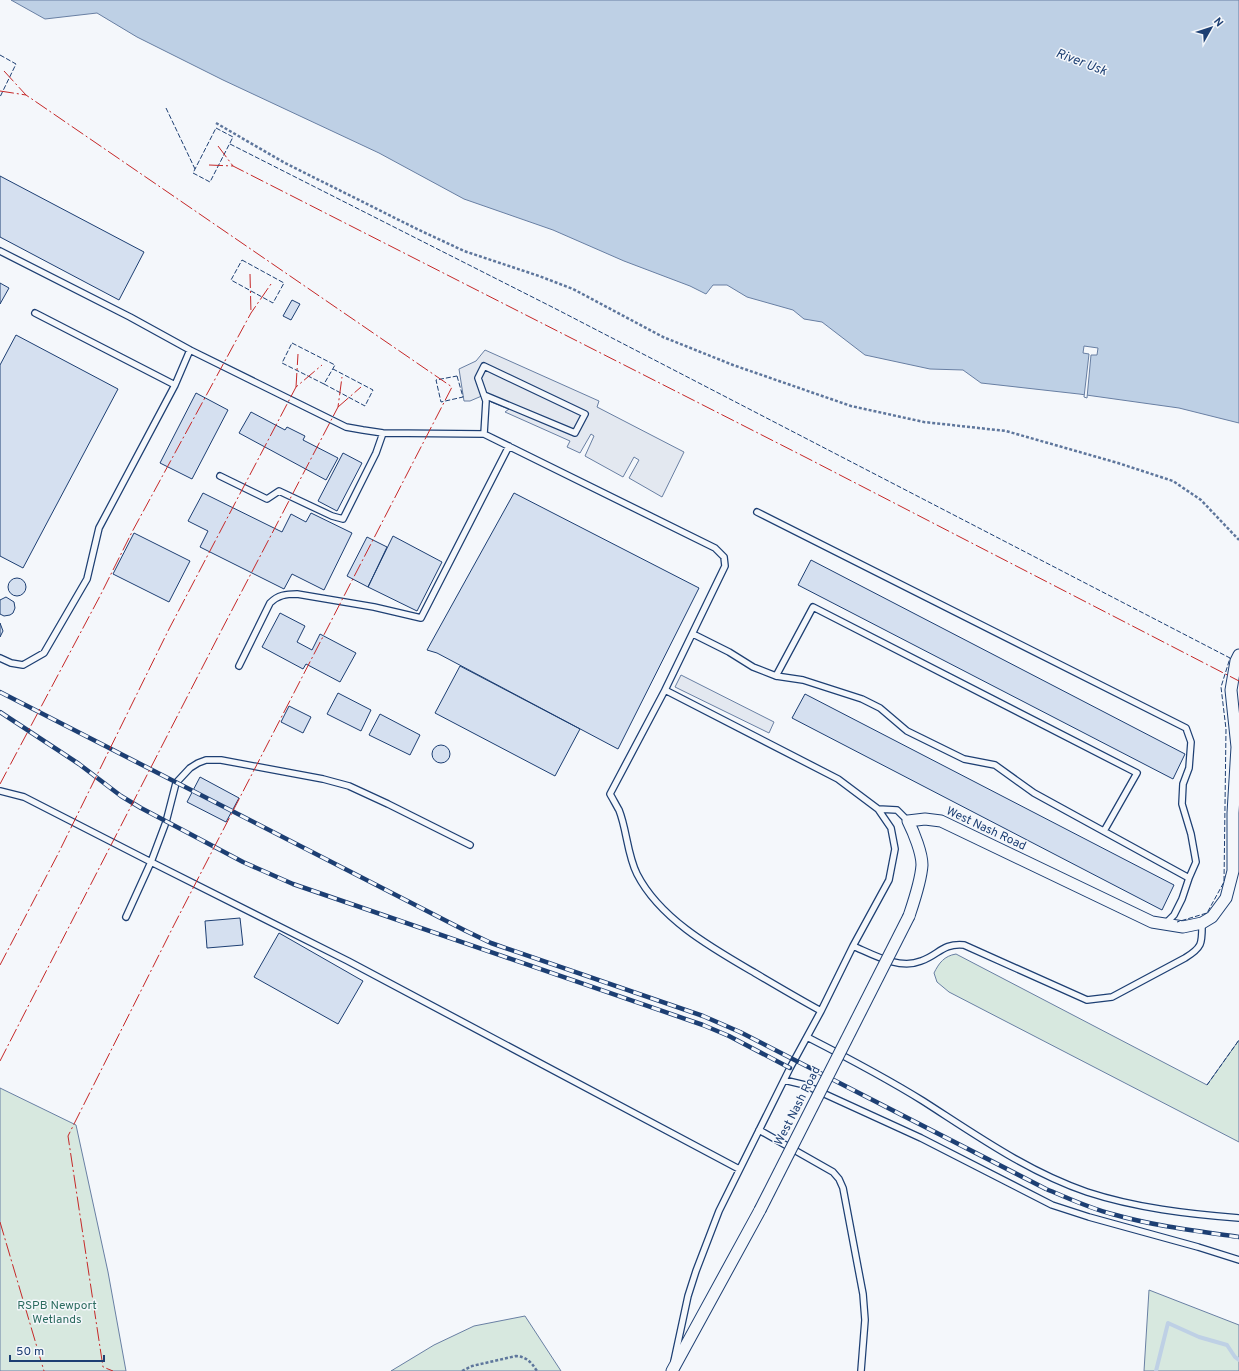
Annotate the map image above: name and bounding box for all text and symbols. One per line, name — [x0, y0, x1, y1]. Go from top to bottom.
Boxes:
north arrow — [1191, 8, 1231, 48]
text: N — [1210, 15, 1226, 30]
water label: River Usk — [1053, 46, 1109, 80]
street label: West Nash Road — [943, 803, 1029, 855]
street label: West Nash Road — [771, 1064, 825, 1148]
park label: RSPB Newport Wetlands — [17, 1298, 97, 1328]
scale bar — [10, 1337, 104, 1363]
text: 50 m — [16, 1344, 44, 1360]

